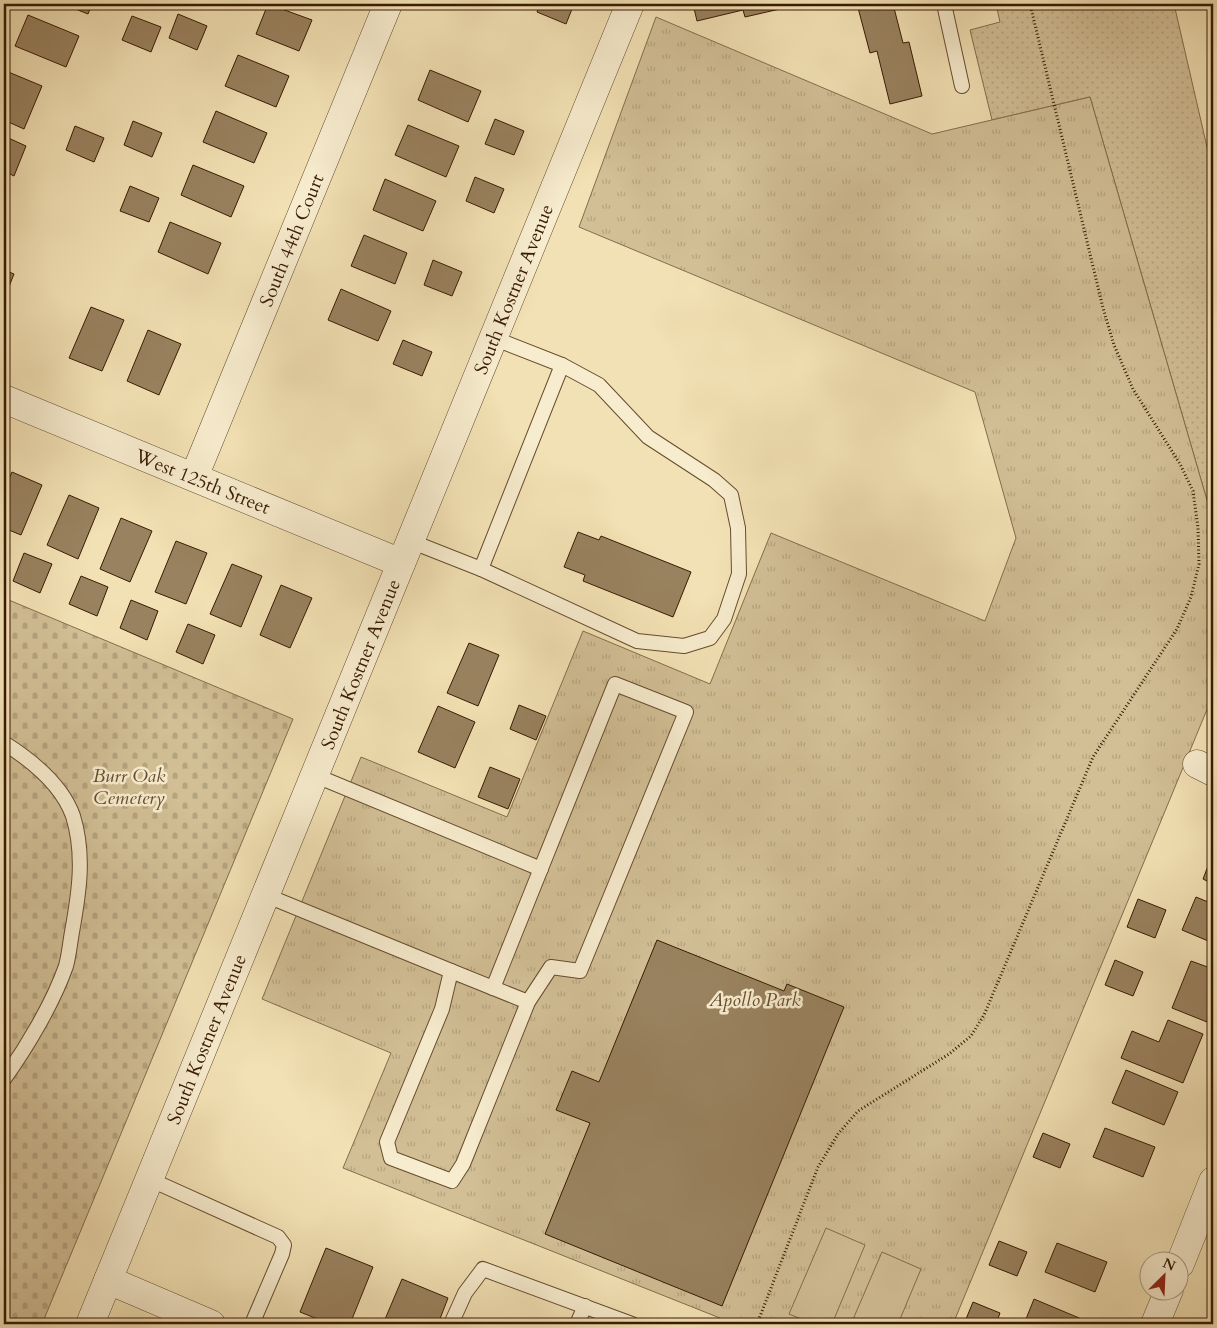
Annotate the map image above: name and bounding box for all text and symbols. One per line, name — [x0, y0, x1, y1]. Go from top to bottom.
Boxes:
street label: South 44th Court — [253, 170, 330, 311]
street label: South Kostner Avenue — [468, 200, 560, 378]
street label: West 125th Street — [130, 443, 274, 521]
street label: South Kostner Avenue — [315, 575, 407, 753]
park label: Burr Oak Cemetery — [93, 763, 166, 811]
street label: South Kostner Avenue — [161, 950, 253, 1128]
park label: Apollo Park — [708, 987, 801, 1013]
north arrow — [1140, 1250, 1190, 1300]
text: N — [1160, 1253, 1179, 1276]

